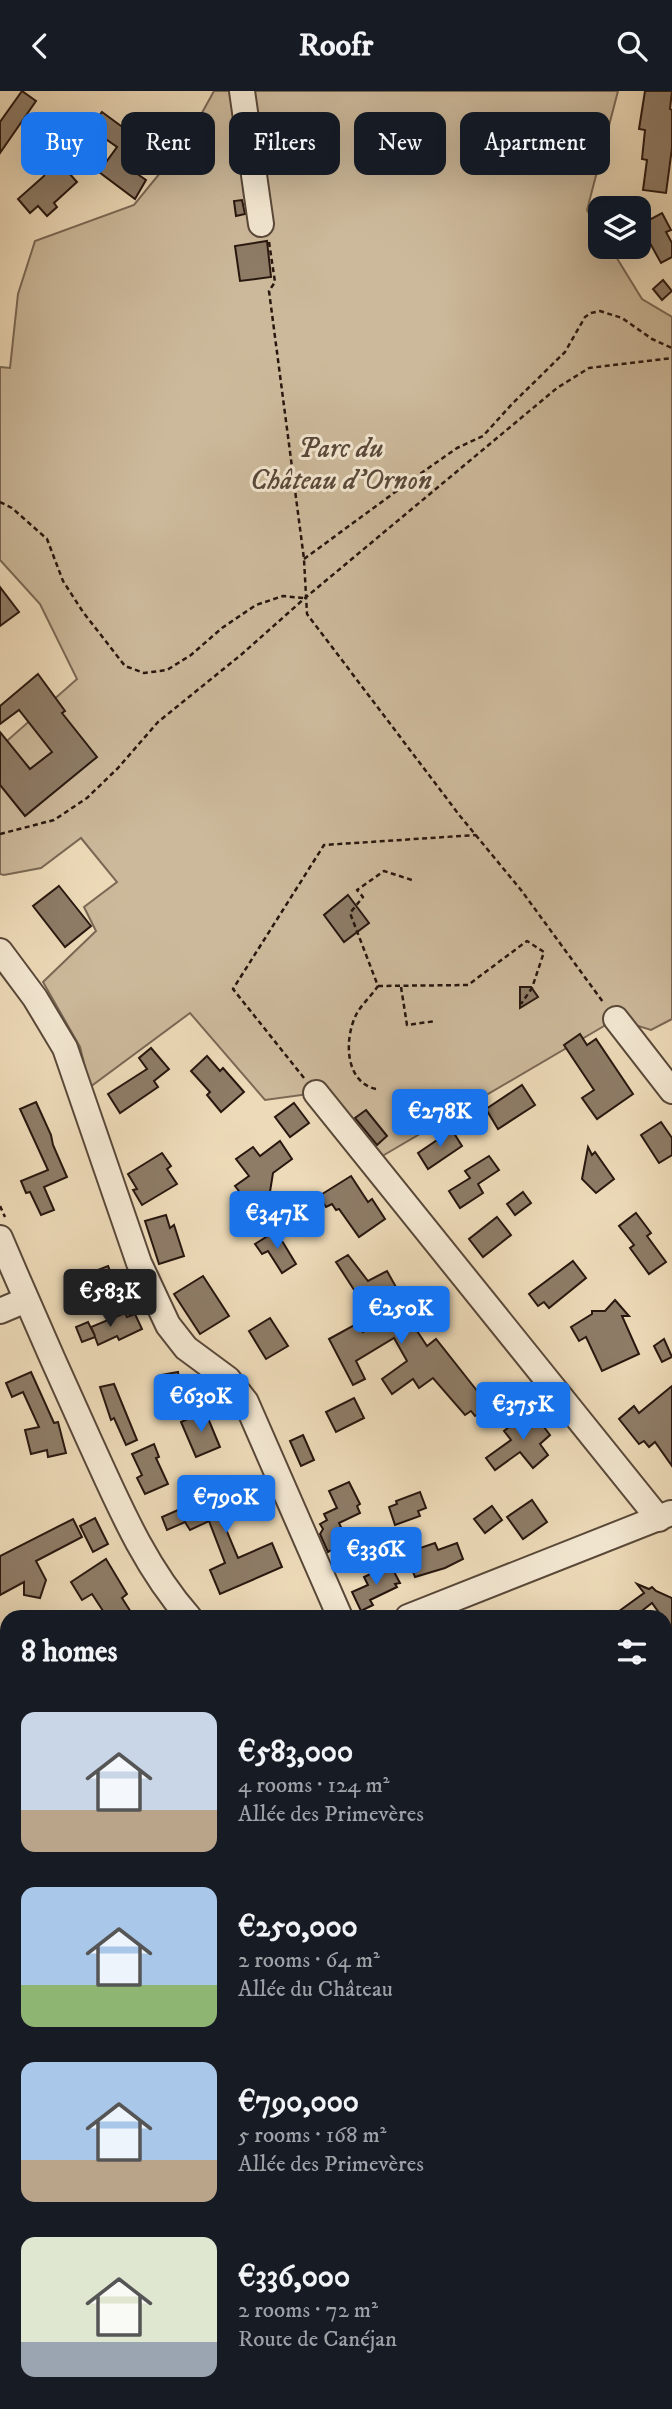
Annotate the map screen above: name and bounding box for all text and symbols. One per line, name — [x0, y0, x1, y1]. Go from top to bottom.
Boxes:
text: Roofr — [299, 26, 373, 66]
icon: back — [21, 27, 59, 65]
icon: search — [613, 27, 651, 65]
chip: Buy — [21, 112, 107, 175]
chip: Rent — [121, 112, 215, 175]
chip: Filters — [229, 112, 340, 175]
chip: New — [354, 112, 446, 175]
chip: Apartment — [460, 112, 610, 175]
map controls — [588, 196, 651, 259]
button: layers — [588, 196, 651, 259]
park label: Parc du Château d'Ornon — [250, 431, 432, 498]
pin: €278K — [391, 1089, 489, 1149]
text: €278K — [408, 1097, 472, 1126]
pin: €347K — [228, 1191, 326, 1251]
text: €347K — [246, 1199, 308, 1228]
pin: €583K — [61, 1269, 159, 1329]
text: €583K — [79, 1277, 141, 1306]
pin: €250K — [352, 1287, 450, 1346]
text: €250K — [369, 1294, 433, 1323]
pin: €630K — [152, 1375, 250, 1434]
text: €630K — [170, 1382, 232, 1411]
pin: €375K — [474, 1383, 572, 1442]
text: €375K — [492, 1390, 554, 1419]
pin: €790K — [177, 1475, 275, 1535]
text: €790K — [193, 1483, 259, 1512]
pin: €336K — [327, 1527, 425, 1587]
text: €336K — [347, 1535, 405, 1564]
icon: filters — [613, 1633, 651, 1671]
text: 8 homes — [21, 1634, 118, 1671]
text: €583,000 — [238, 1734, 353, 1771]
icon: home — [77, 1740, 161, 1824]
text: 4 rooms · 124 m² — [238, 1771, 389, 1800]
text: Allée des Primevères — [238, 1800, 424, 1829]
text: €250,000 — [238, 1909, 358, 1946]
icon: home — [77, 1915, 161, 1999]
text: 2 rooms · 64 m² — [238, 1946, 380, 1975]
text: Allée du Château — [238, 1975, 393, 2004]
text: €790,000 — [238, 2084, 359, 2121]
icon: home — [77, 2090, 161, 2174]
text: 5 rooms · 168 m² — [238, 2121, 386, 2150]
text: Allée des Primevères — [238, 2150, 424, 2179]
text: €336,000 — [238, 2259, 350, 2296]
icon: home — [77, 2265, 161, 2349]
text: 2 rooms · 72 m² — [238, 2296, 378, 2325]
text: Route de Canéjan — [238, 2325, 397, 2354]

